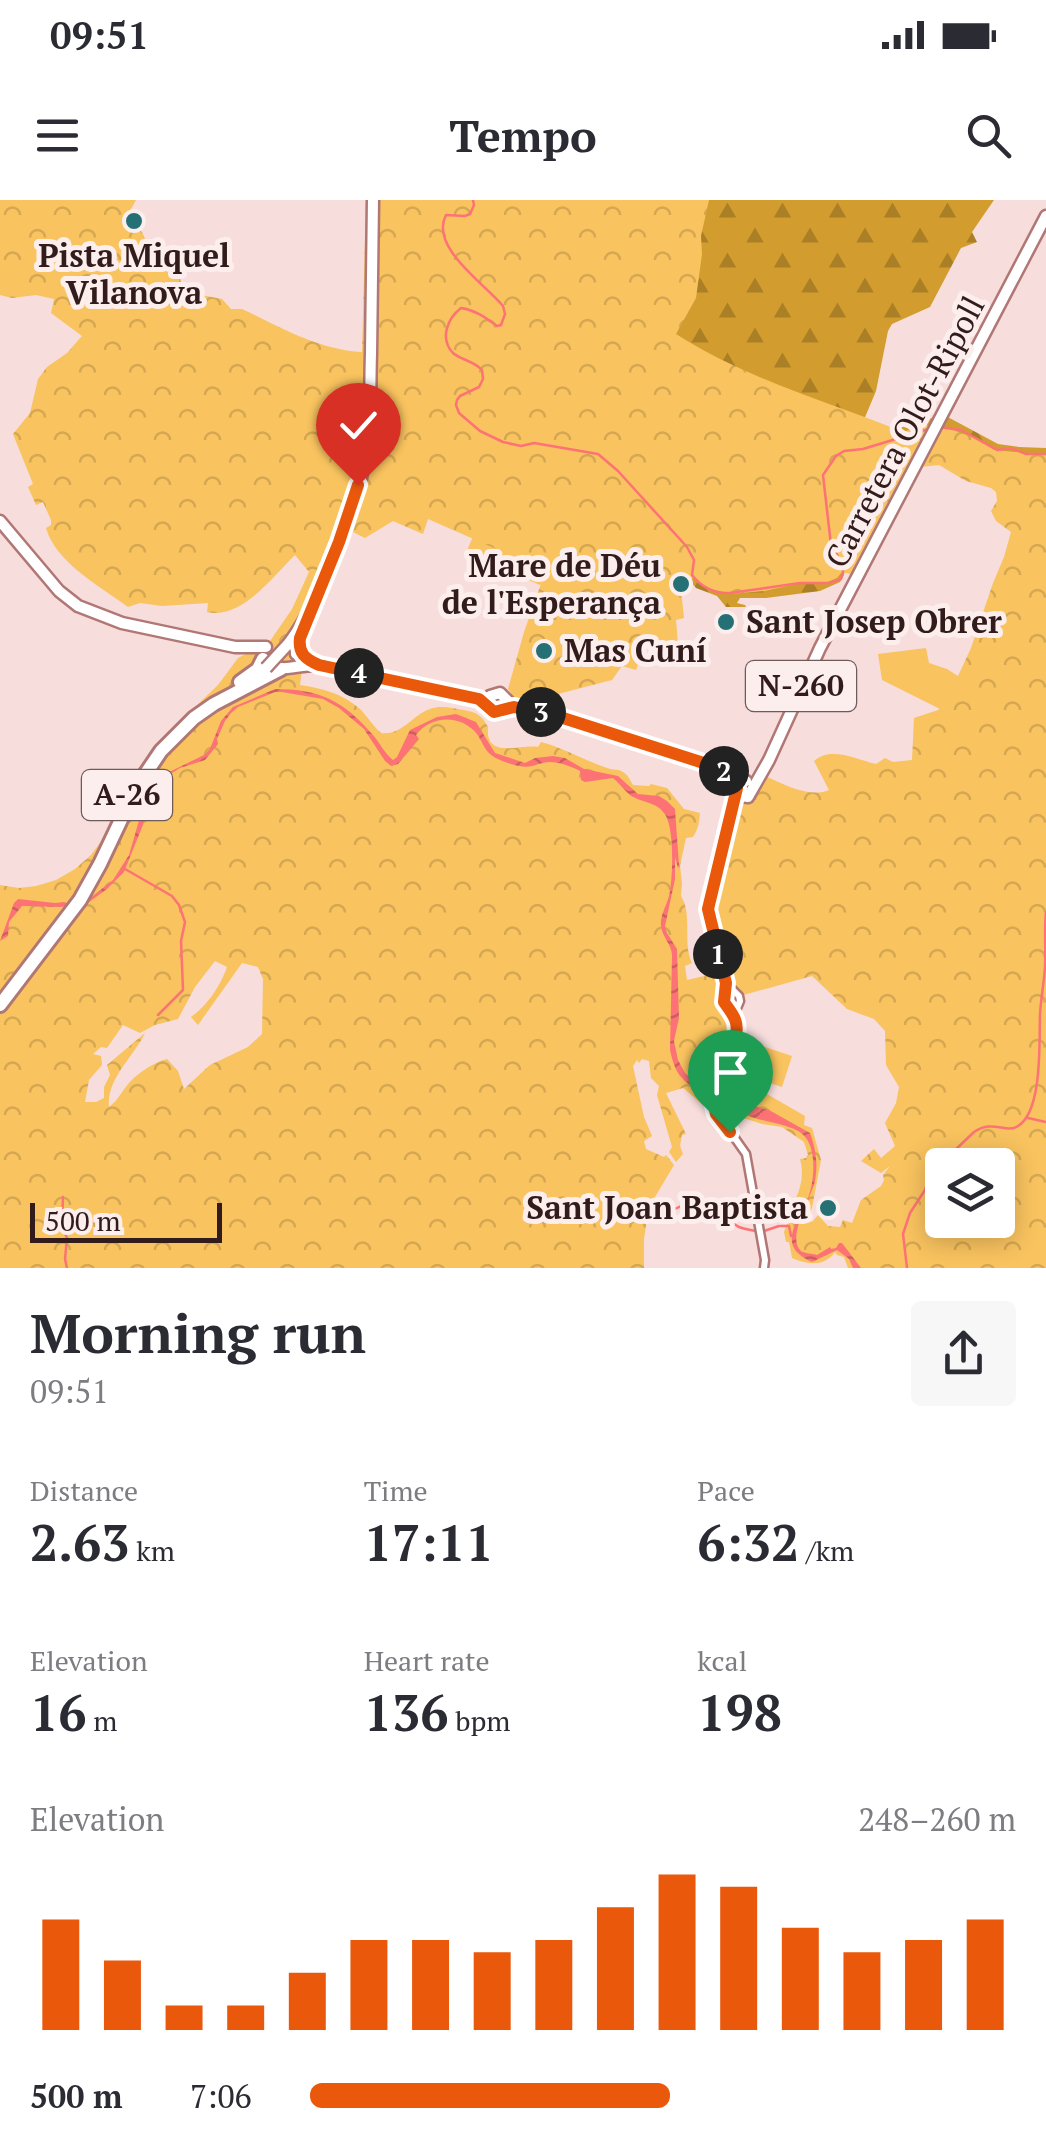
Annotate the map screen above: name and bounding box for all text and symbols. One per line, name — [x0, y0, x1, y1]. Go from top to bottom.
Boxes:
text: 09:51 — [50, 10, 149, 60]
text: Tempo — [449, 105, 597, 165]
icon: menu — [30, 108, 85, 163]
icon: search — [961, 108, 1016, 163]
marker: Pista Miquel Vilanova — [123, 210, 145, 232]
place label: Pista Miquel Vilanova — [38, 234, 230, 313]
street label: Carretera Olot-Ripoll — [815, 289, 993, 575]
pin — [316, 383, 401, 486]
icon: check — [331, 398, 386, 453]
place label: Mare de Déu de l'Esperança — [442, 544, 661, 623]
marker: Mare de Déu de l'Esperança — [670, 573, 692, 595]
place label: Sant Josep Obrer — [746, 600, 1002, 642]
marker: Sant Josep Obrer — [715, 611, 737, 633]
place label: Mas Cuní — [564, 629, 707, 671]
marker: Mas Cuní — [533, 640, 555, 662]
pin: 4 — [334, 648, 384, 698]
text: 4 — [351, 654, 367, 691]
road number: N-260 — [746, 661, 856, 711]
pin: 3 — [516, 687, 566, 737]
text: 3 — [533, 693, 549, 730]
pin: 2 — [699, 746, 749, 796]
text: 2 — [716, 752, 732, 789]
road number: A-26 — [82, 770, 172, 820]
pin: 1 — [693, 929, 743, 979]
text: 1 — [710, 935, 726, 972]
pin — [688, 1030, 773, 1133]
icon: arrive — [703, 1045, 758, 1100]
map controls — [925, 1148, 1015, 1238]
button: layers — [925, 1148, 1015, 1238]
place label: Sant Joan Baptista — [526, 1186, 808, 1228]
marker: Sant Joan Baptista — [817, 1197, 839, 1219]
scale bar — [30, 1198, 222, 1242]
text: 500 m — [45, 1202, 121, 1239]
text: Morning run — [30, 1296, 366, 1369]
button: share — [911, 1301, 1016, 1406]
text: 09:51 — [30, 1370, 109, 1412]
text: Distance — [30, 1472, 138, 1509]
text: Time — [364, 1472, 428, 1509]
text: Pace — [697, 1472, 755, 1509]
text: 2.63 — [30, 1509, 130, 1575]
text: 17:11 — [364, 1509, 494, 1575]
text: 6:32 — [697, 1509, 799, 1575]
text: km — [130, 1532, 175, 1569]
text: /km — [799, 1532, 854, 1569]
text: Elevation — [30, 1642, 148, 1679]
text: Heart rate — [364, 1642, 490, 1679]
text: kcal — [697, 1642, 747, 1679]
text: 16 — [30, 1679, 87, 1745]
text: 136 — [364, 1679, 448, 1745]
text: 198 — [697, 1679, 782, 1745]
text: m — [87, 1702, 117, 1739]
text: bpm — [448, 1702, 510, 1739]
text: Elevation — [30, 1798, 164, 1840]
text: 248–260 m — [858, 1798, 1016, 1840]
text: 500 m — [30, 2075, 122, 2117]
text: 7:06 — [190, 2075, 252, 2117]

